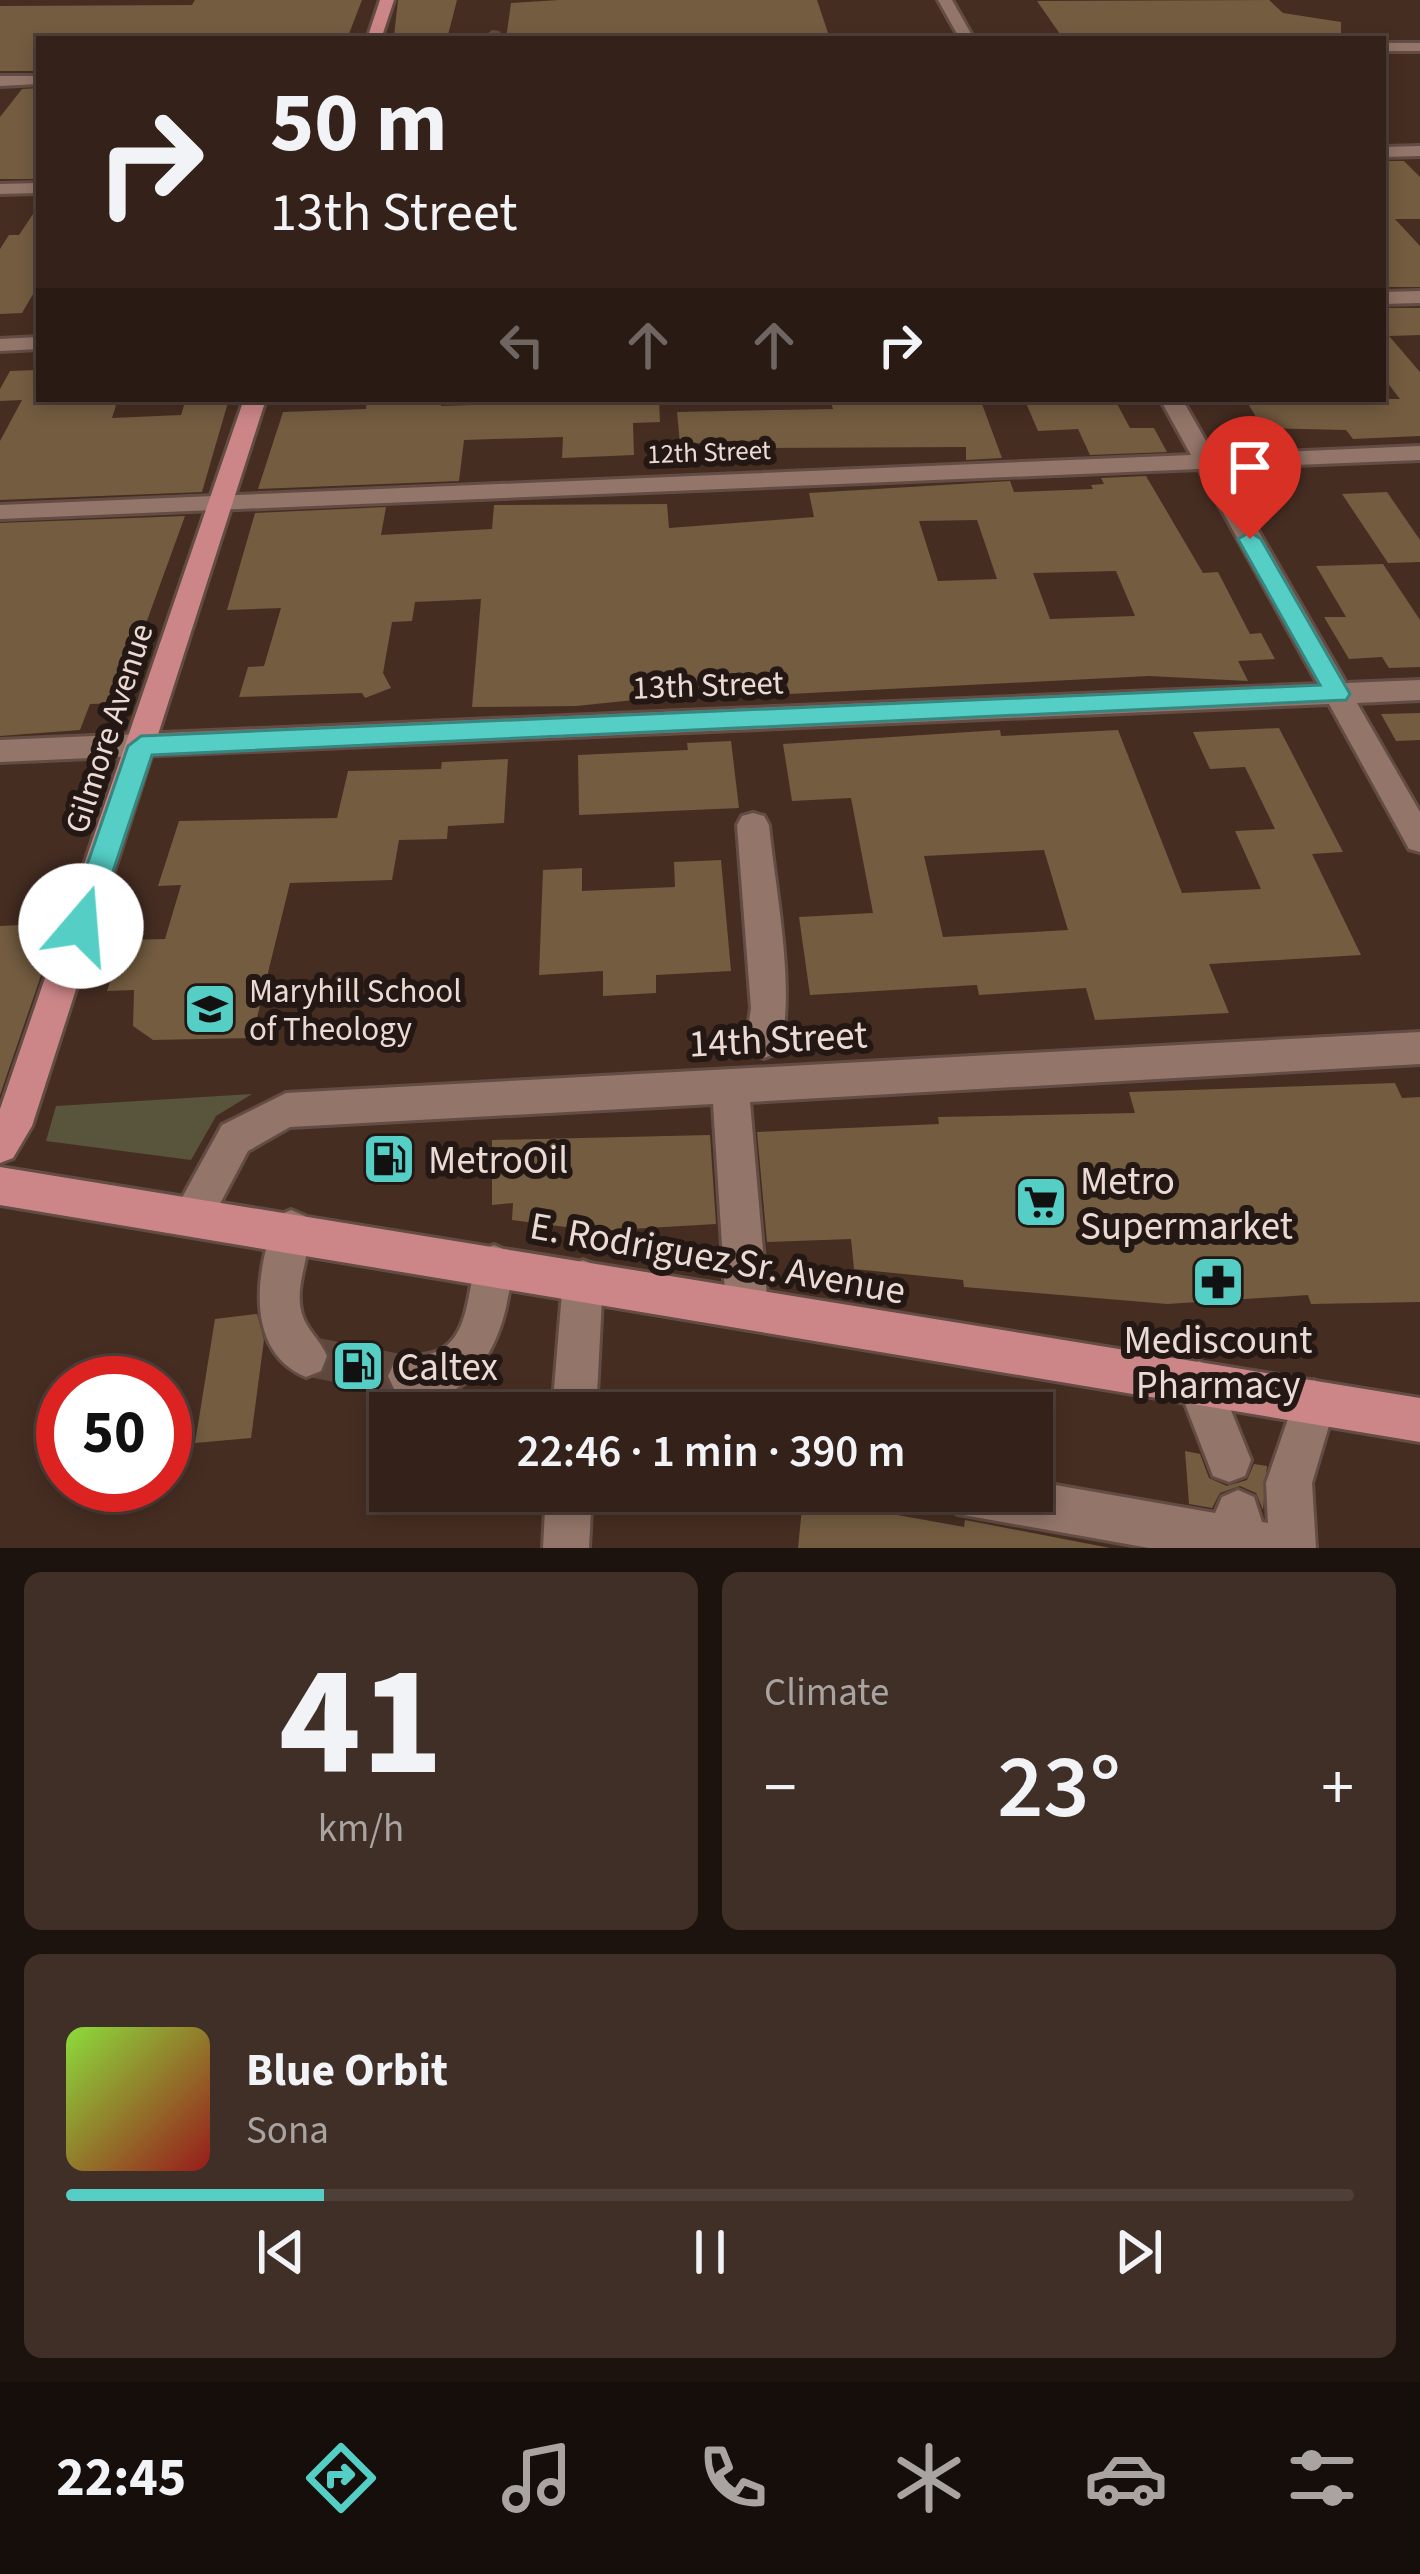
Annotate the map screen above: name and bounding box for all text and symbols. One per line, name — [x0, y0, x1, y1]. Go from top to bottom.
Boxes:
text: 50 m — [270, 64, 448, 184]
icon: right — [72, 84, 228, 240]
text: 13th Street — [270, 175, 517, 252]
icon: left — [489, 312, 555, 378]
icon: ahead — [615, 312, 681, 378]
icon: ahead — [741, 312, 807, 378]
icon: right — [867, 312, 933, 378]
pin — [1199, 416, 1301, 539]
street label: 12th Street — [647, 431, 772, 474]
icon: arrive — [1217, 434, 1283, 500]
street label: Gilmore Avenue — [53, 618, 165, 839]
street label: 13th Street — [632, 659, 784, 712]
position arrow — [18, 863, 144, 989]
place label: Maryhill School of Theology — [249, 968, 462, 1053]
school or university icon: Maryhill School of Theology — [182, 981, 238, 1037]
street label: 14th Street — [687, 1007, 869, 1073]
fuel station icon: MetroOil — [361, 1131, 417, 1187]
place label: MetroOil — [428, 1133, 568, 1189]
place label: Metro Supermarket — [1080, 1154, 1293, 1255]
supermarket icon: Metro Supermarket — [1013, 1174, 1069, 1230]
street label: E. Rodriguez Sr. Avenue — [526, 1198, 910, 1320]
pharmacy icon: Mediscount Pharmacy — [1190, 1254, 1246, 1310]
place label: Mediscount Pharmacy — [1123, 1313, 1313, 1414]
fuel station icon: Caltex — [330, 1338, 386, 1394]
place label: Caltex — [397, 1340, 498, 1396]
speed limit sign: 50 — [36, 1356, 192, 1512]
text: 22:46 · 1 min · 390 m — [517, 1420, 905, 1484]
text: 41 — [279, 1612, 443, 1834]
text: Climate — [764, 1665, 889, 1721]
text: 23° — [997, 1724, 1121, 1852]
text: − — [764, 1741, 797, 1835]
text: + — [1321, 1741, 1354, 1835]
text: km/h — [318, 1801, 404, 1857]
text: Blue Orbit — [246, 2039, 448, 2103]
text: Sona — [246, 2103, 329, 2159]
icon: previous — [248, 2219, 314, 2285]
icon: pause — [677, 2219, 743, 2285]
icon: next — [1106, 2219, 1172, 2285]
icon: directions — [299, 2436, 383, 2520]
icon: music — [495, 2436, 579, 2520]
icon: phone — [691, 2436, 775, 2520]
icon: climate — [887, 2436, 971, 2520]
icon: car — [1084, 2436, 1168, 2520]
icon: filters — [1280, 2436, 1364, 2520]
text: 22:45 — [56, 2440, 186, 2517]

